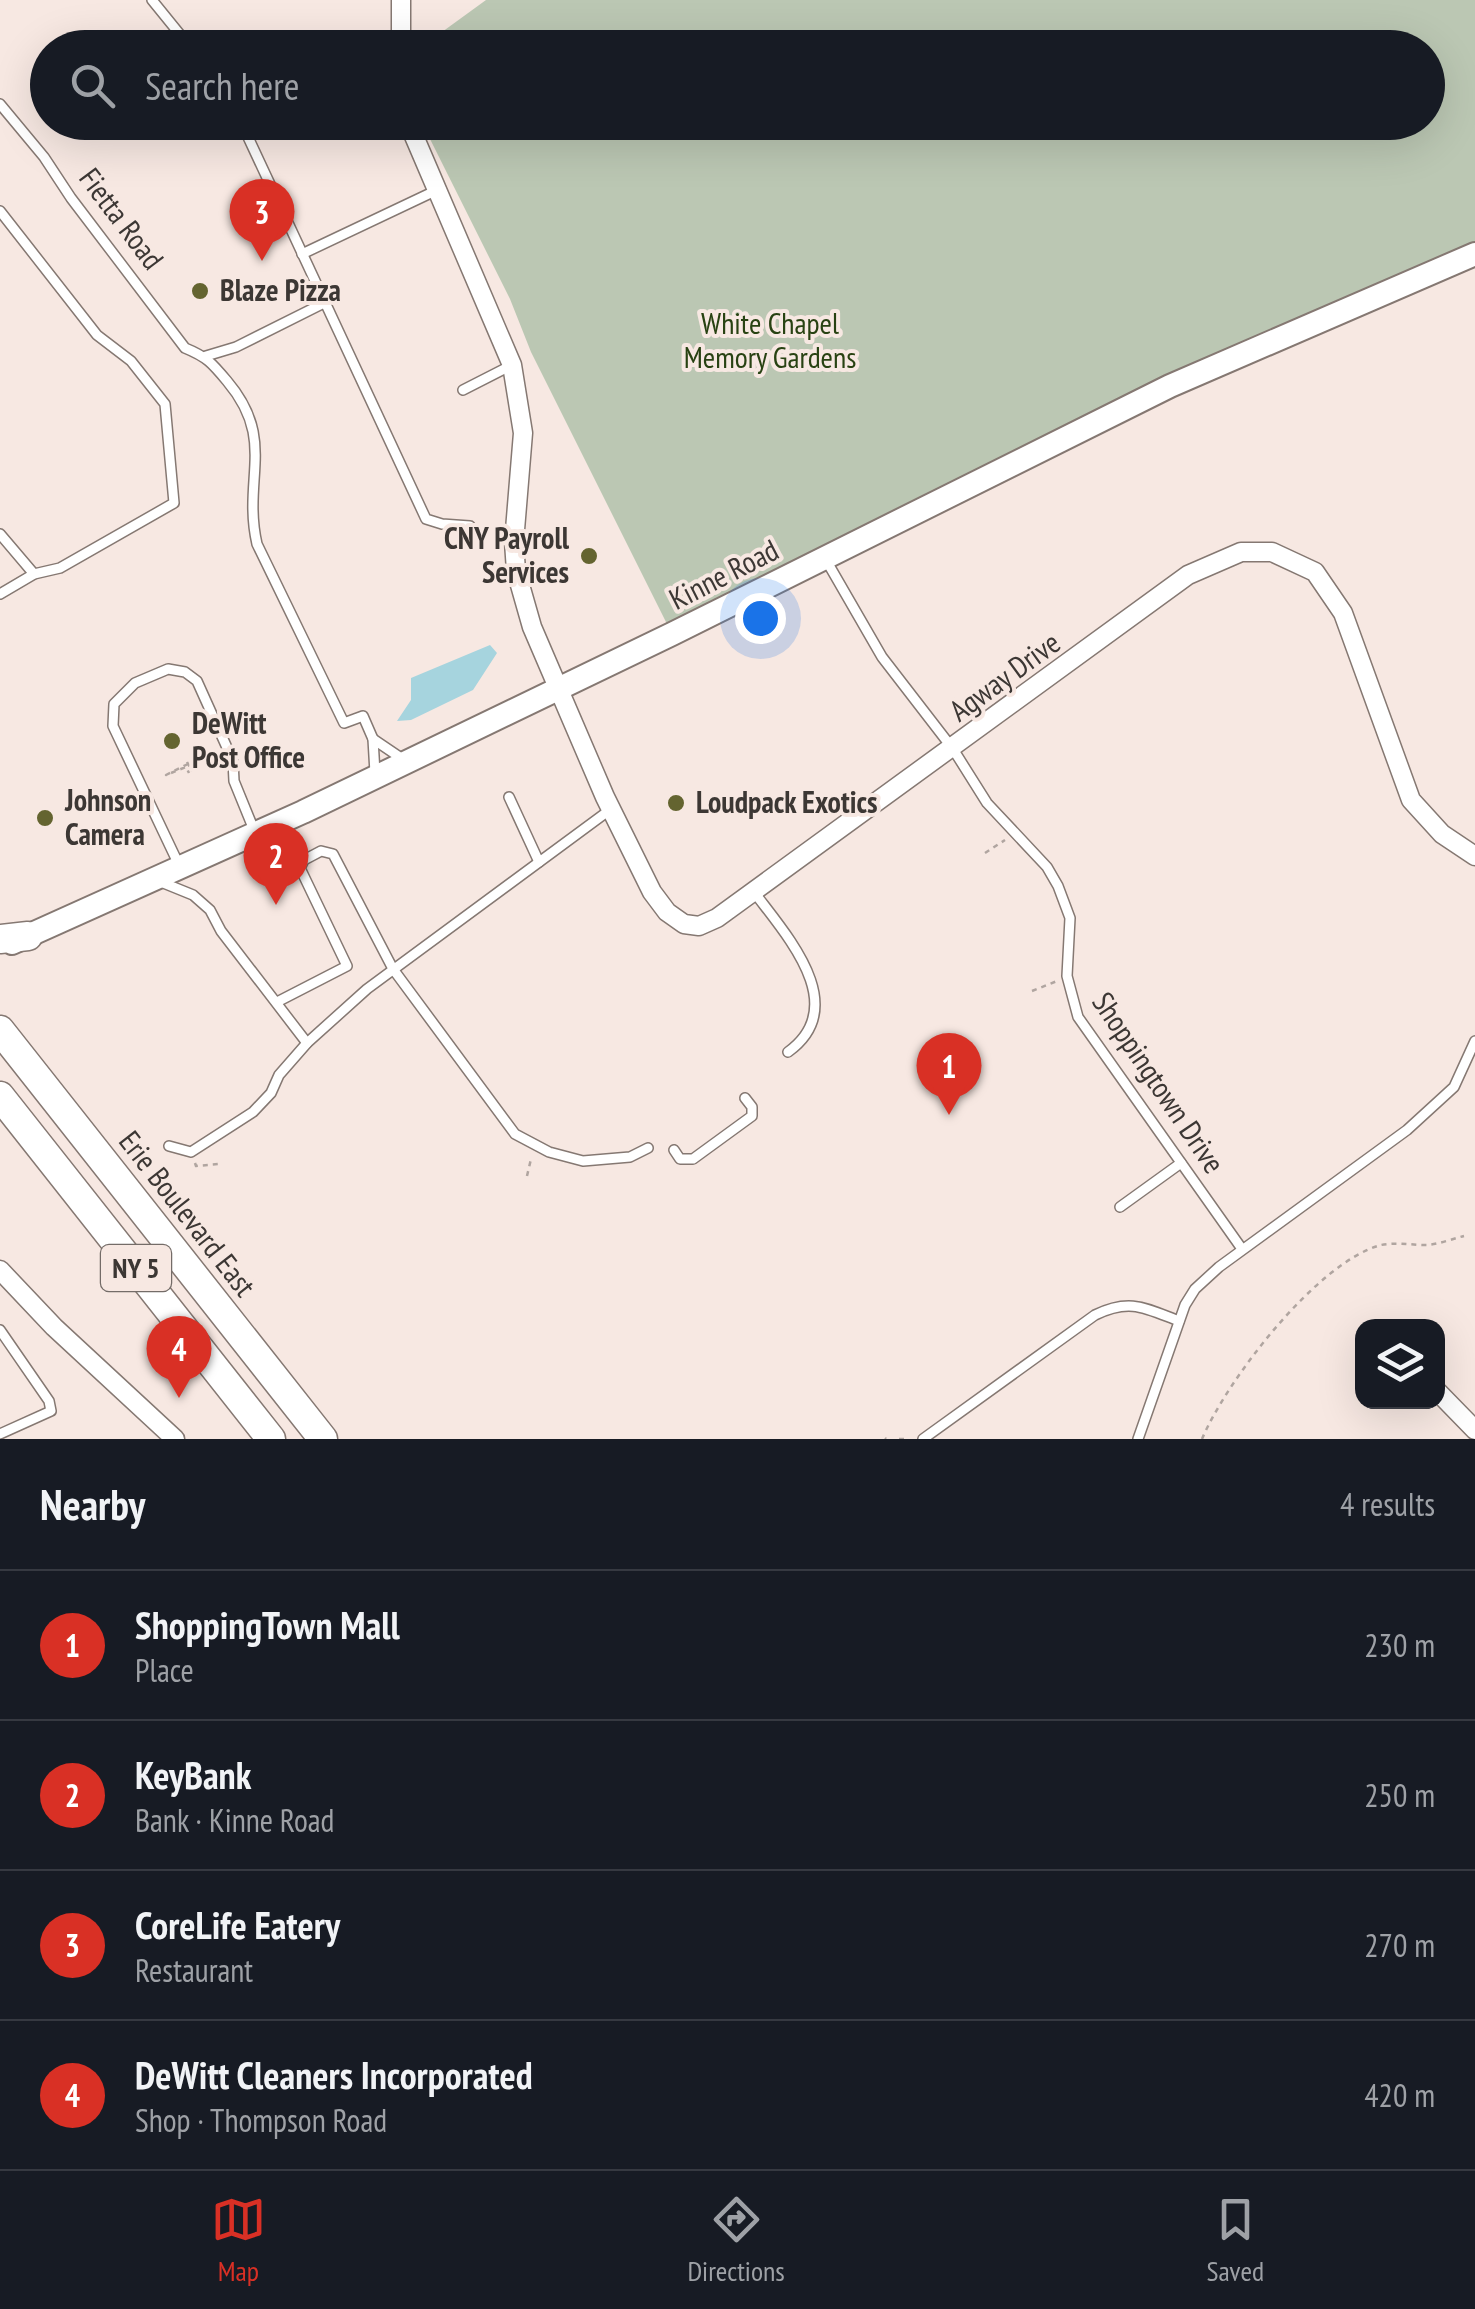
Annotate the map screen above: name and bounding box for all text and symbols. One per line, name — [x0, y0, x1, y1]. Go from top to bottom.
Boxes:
search box — [30, 30, 1445, 140]
icon: search — [65, 58, 120, 113]
text: Search here — [145, 61, 299, 110]
street label: Fietta Road — [71, 160, 173, 277]
pin: 3 — [230, 178, 294, 261]
place label: Blaze Pizza — [220, 270, 341, 309]
marker: Blaze Pizza — [189, 280, 211, 302]
park label: White Chapel Memory Gardens — [684, 303, 856, 376]
place label: CNY Payroll Services — [444, 518, 570, 591]
street label: Kinne Road — [662, 530, 785, 618]
marker: CNY Payroll Services — [578, 545, 600, 567]
your location — [735, 593, 786, 644]
street label: Agway Drive — [941, 622, 1067, 729]
place label: DeWitt Post Office — [192, 703, 305, 776]
marker: DeWitt Post Office — [161, 730, 183, 752]
place label: Johnson Camera — [64, 780, 151, 853]
place label: Loudpack Exotics — [696, 782, 877, 821]
marker: Loudpack Exotics — [665, 792, 687, 814]
marker: Johnson Camera — [34, 807, 56, 829]
pin: 2 — [244, 822, 308, 905]
street label: Shoppingtown Drive — [1084, 984, 1234, 1180]
pin: 1 — [916, 1032, 982, 1115]
street label: Erie Boulevard East — [111, 1122, 266, 1304]
road number: NY 5 — [101, 1245, 171, 1291]
pin: 4 — [146, 1316, 212, 1398]
map controls — [1355, 1319, 1445, 1409]
button: layers — [1355, 1319, 1445, 1409]
text: Nearby — [40, 1477, 145, 1532]
text: 4 results — [1340, 1483, 1435, 1525]
text: ShoppingTown Mall — [135, 1600, 400, 1649]
text: 1 — [65, 1624, 80, 1666]
text: 230 m — [1364, 1624, 1435, 1666]
text: Place — [135, 1649, 194, 1691]
text: KeyBank — [135, 1750, 251, 1799]
text: 2 — [65, 1774, 80, 1816]
text: 250 m — [1364, 1774, 1435, 1816]
text: Bank · Kinne Road — [135, 1799, 334, 1841]
text: CoreLife Eatery — [135, 1900, 340, 1949]
text: 3 — [65, 1924, 80, 1966]
text: 270 m — [1364, 1924, 1435, 1966]
text: Restaurant — [135, 1949, 253, 1991]
text: DeWitt Cleaners Incorporated — [135, 2050, 533, 2099]
text: 4 — [65, 2074, 80, 2116]
text: 420 m — [1364, 2074, 1435, 2116]
text: Shop · Thompson Road — [135, 2099, 387, 2141]
tab: Map — [211, 2192, 266, 2289]
tab: Directions — [687, 2192, 785, 2289]
tab: Saved — [1206, 2192, 1264, 2289]

